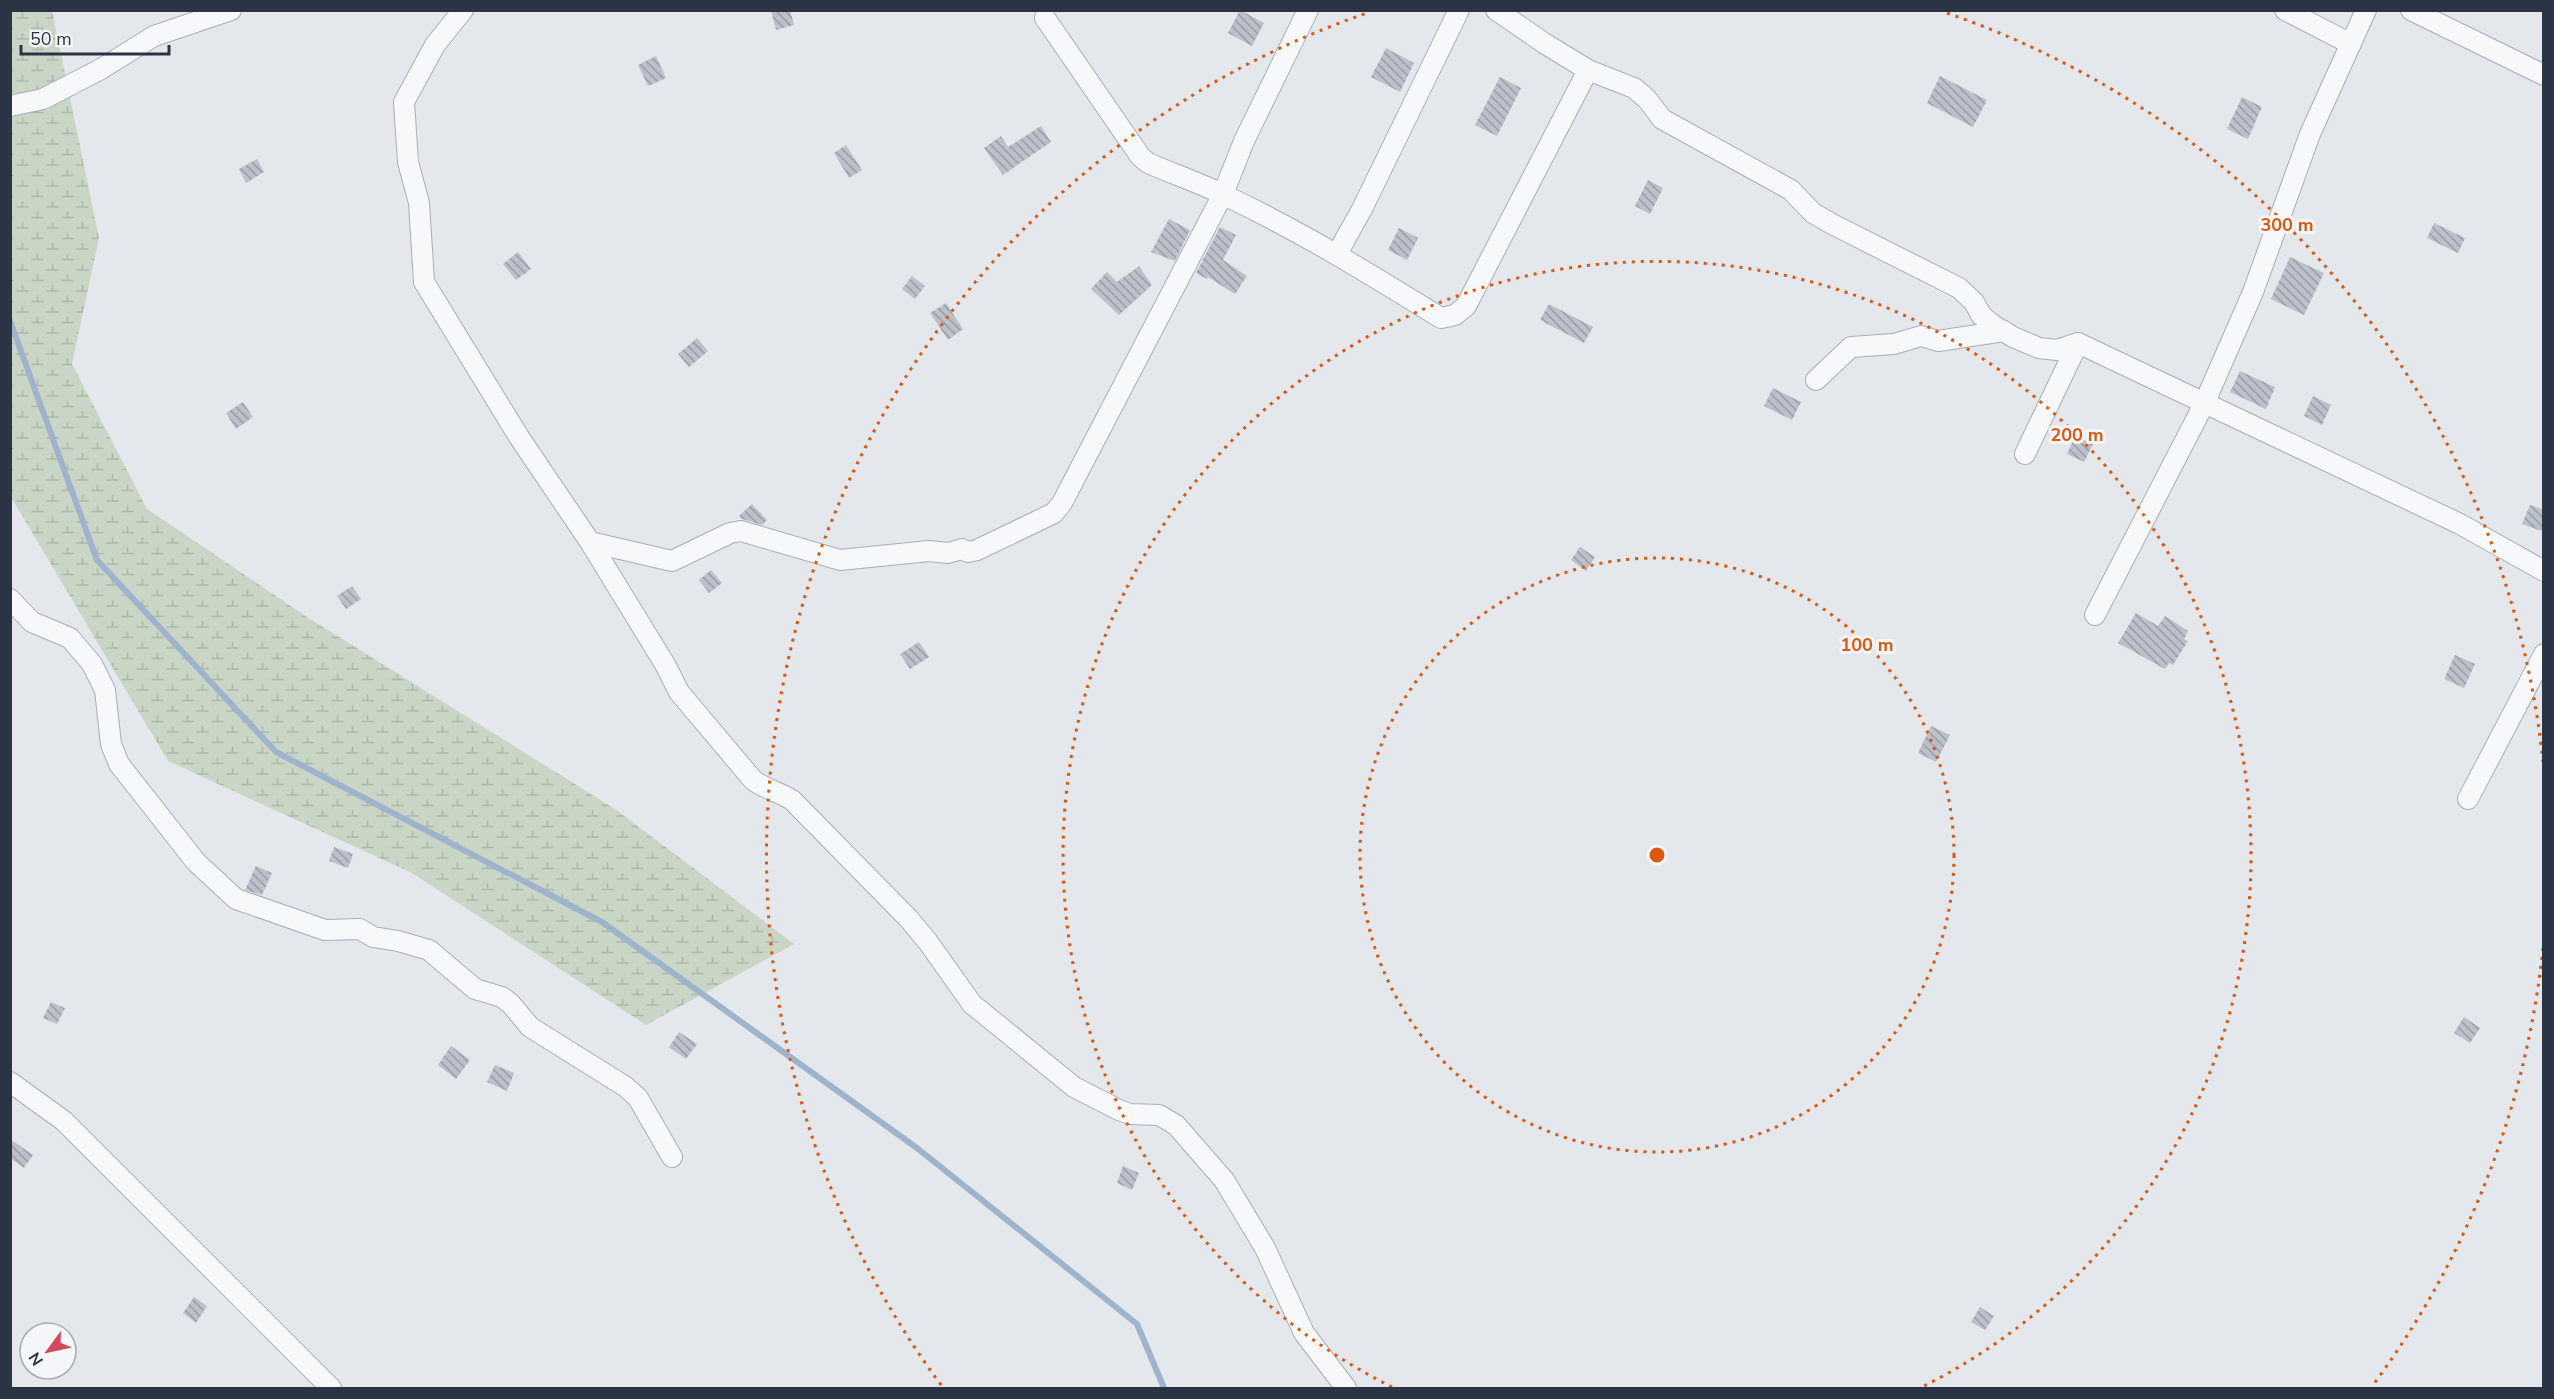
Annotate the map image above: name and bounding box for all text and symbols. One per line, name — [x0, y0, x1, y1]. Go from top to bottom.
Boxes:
scale bar — [21, 18, 170, 56]
text: 50 m — [30, 27, 72, 51]
text: 300 m — [2260, 213, 2314, 237]
text: 200 m — [2050, 423, 2104, 447]
text: 100 m — [1840, 633, 1894, 657]
centre of rings — [1647, 845, 1667, 865]
north arrow — [18, 1321, 78, 1381]
text: N — [24, 1348, 49, 1370]

